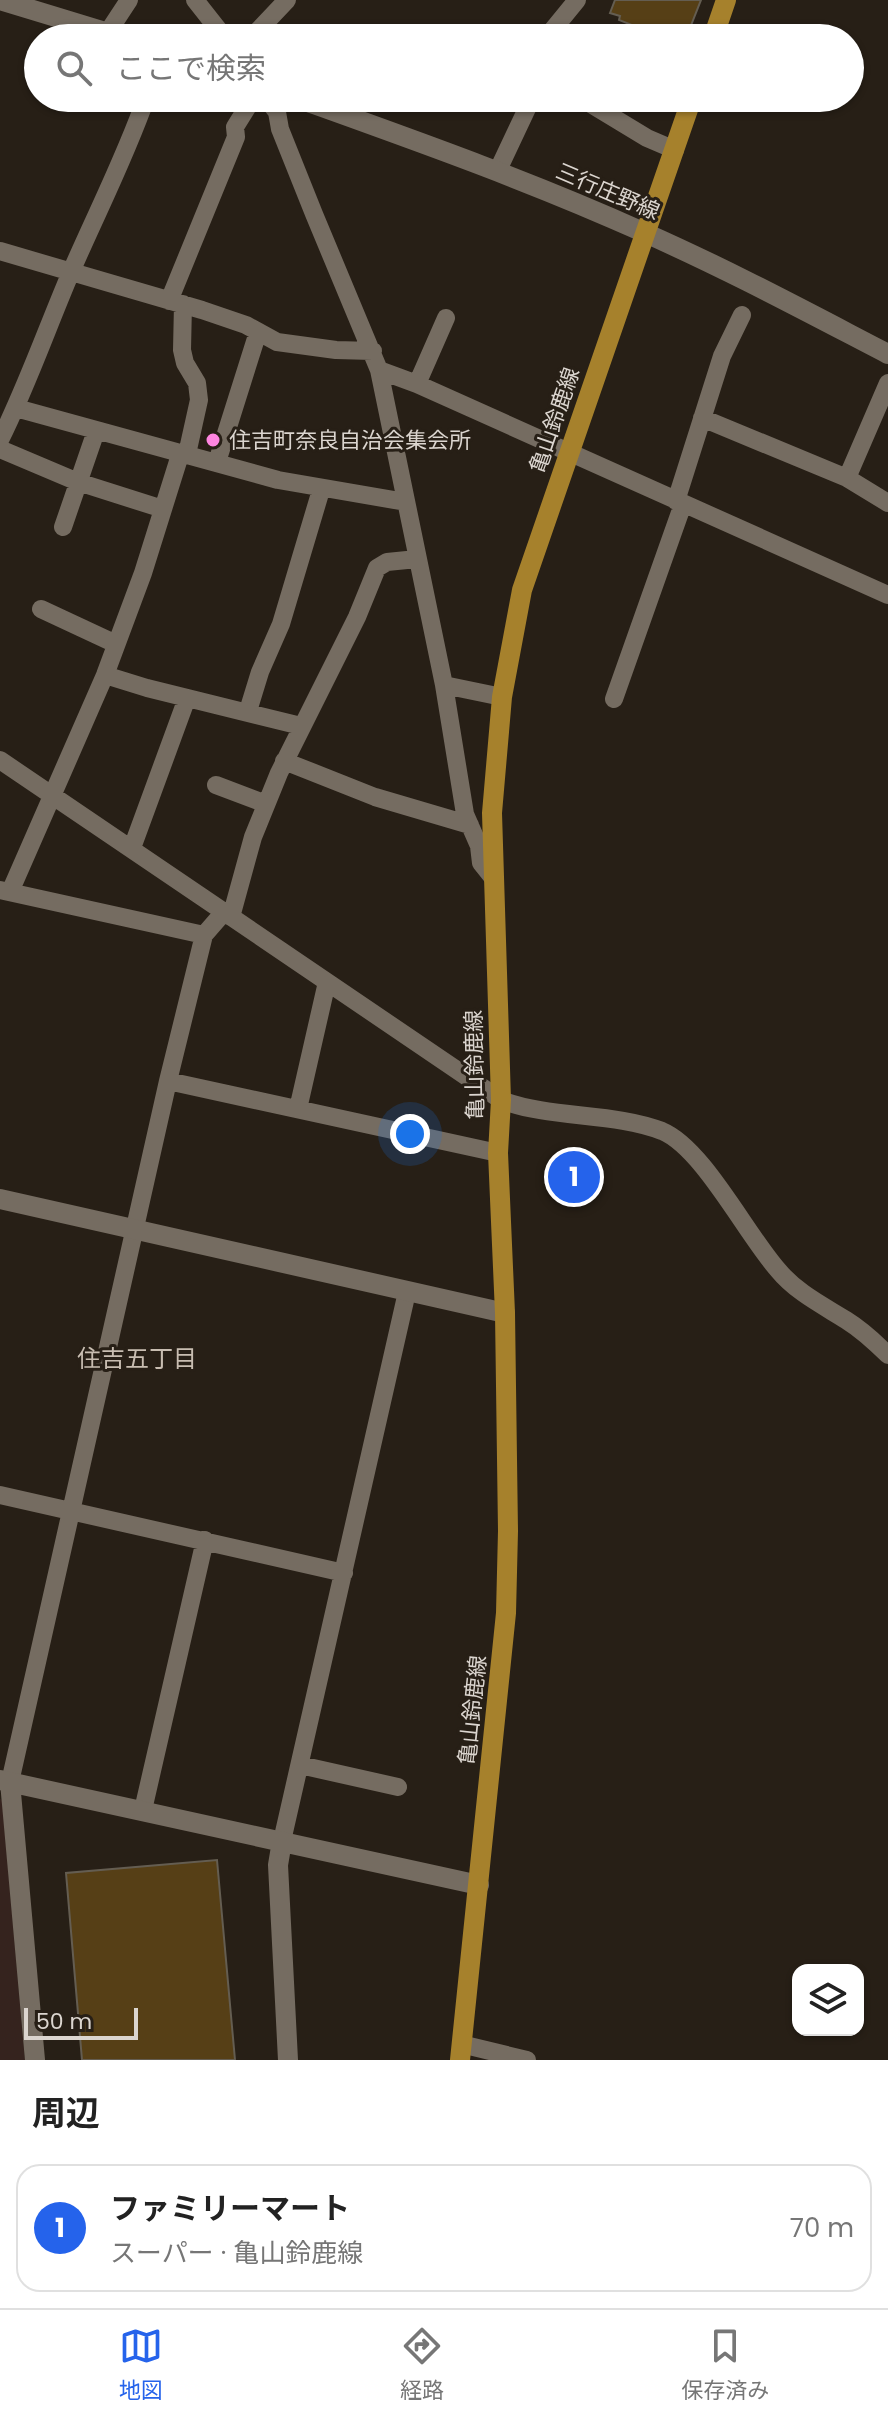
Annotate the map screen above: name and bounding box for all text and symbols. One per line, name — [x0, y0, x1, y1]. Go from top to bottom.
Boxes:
search box — [24, 24, 864, 112]
icon: search — [52, 46, 96, 90]
text: ここで検索 — [116, 47, 266, 90]
street label: 三行庄野線 — [551, 156, 664, 227]
street label: 亀山鈴鹿線 — [522, 363, 587, 477]
place label: 住吉町奈良自治会集会所 — [229, 425, 471, 456]
marker: 住吉町奈良自治会集会所 — [204, 431, 222, 449]
street label: 亀山鈴鹿線 — [458, 1010, 491, 1120]
your location — [390, 1114, 430, 1154]
pin: 1 — [548, 1147, 600, 1207]
district label: 住吉五丁目 — [77, 1342, 197, 1375]
street label: 亀山鈴鹿線 — [451, 1654, 494, 1766]
map controls — [792, 1964, 864, 2036]
button: layers — [792, 1964, 864, 2036]
scale bar — [24, 2004, 138, 2040]
text: 50 m — [36, 2006, 92, 2037]
text: 周辺 — [32, 2089, 100, 2137]
text: ファミリーマート — [110, 2187, 350, 2230]
text: 1 — [55, 2210, 65, 2246]
text: 70 m — [790, 2210, 854, 2246]
text: スーパー · 亀山鈴鹿線 — [110, 2235, 363, 2271]
tab: 地図 — [119, 2324, 163, 2407]
tab: 経路 — [400, 2324, 444, 2407]
tab: 保存済み — [681, 2324, 769, 2407]

